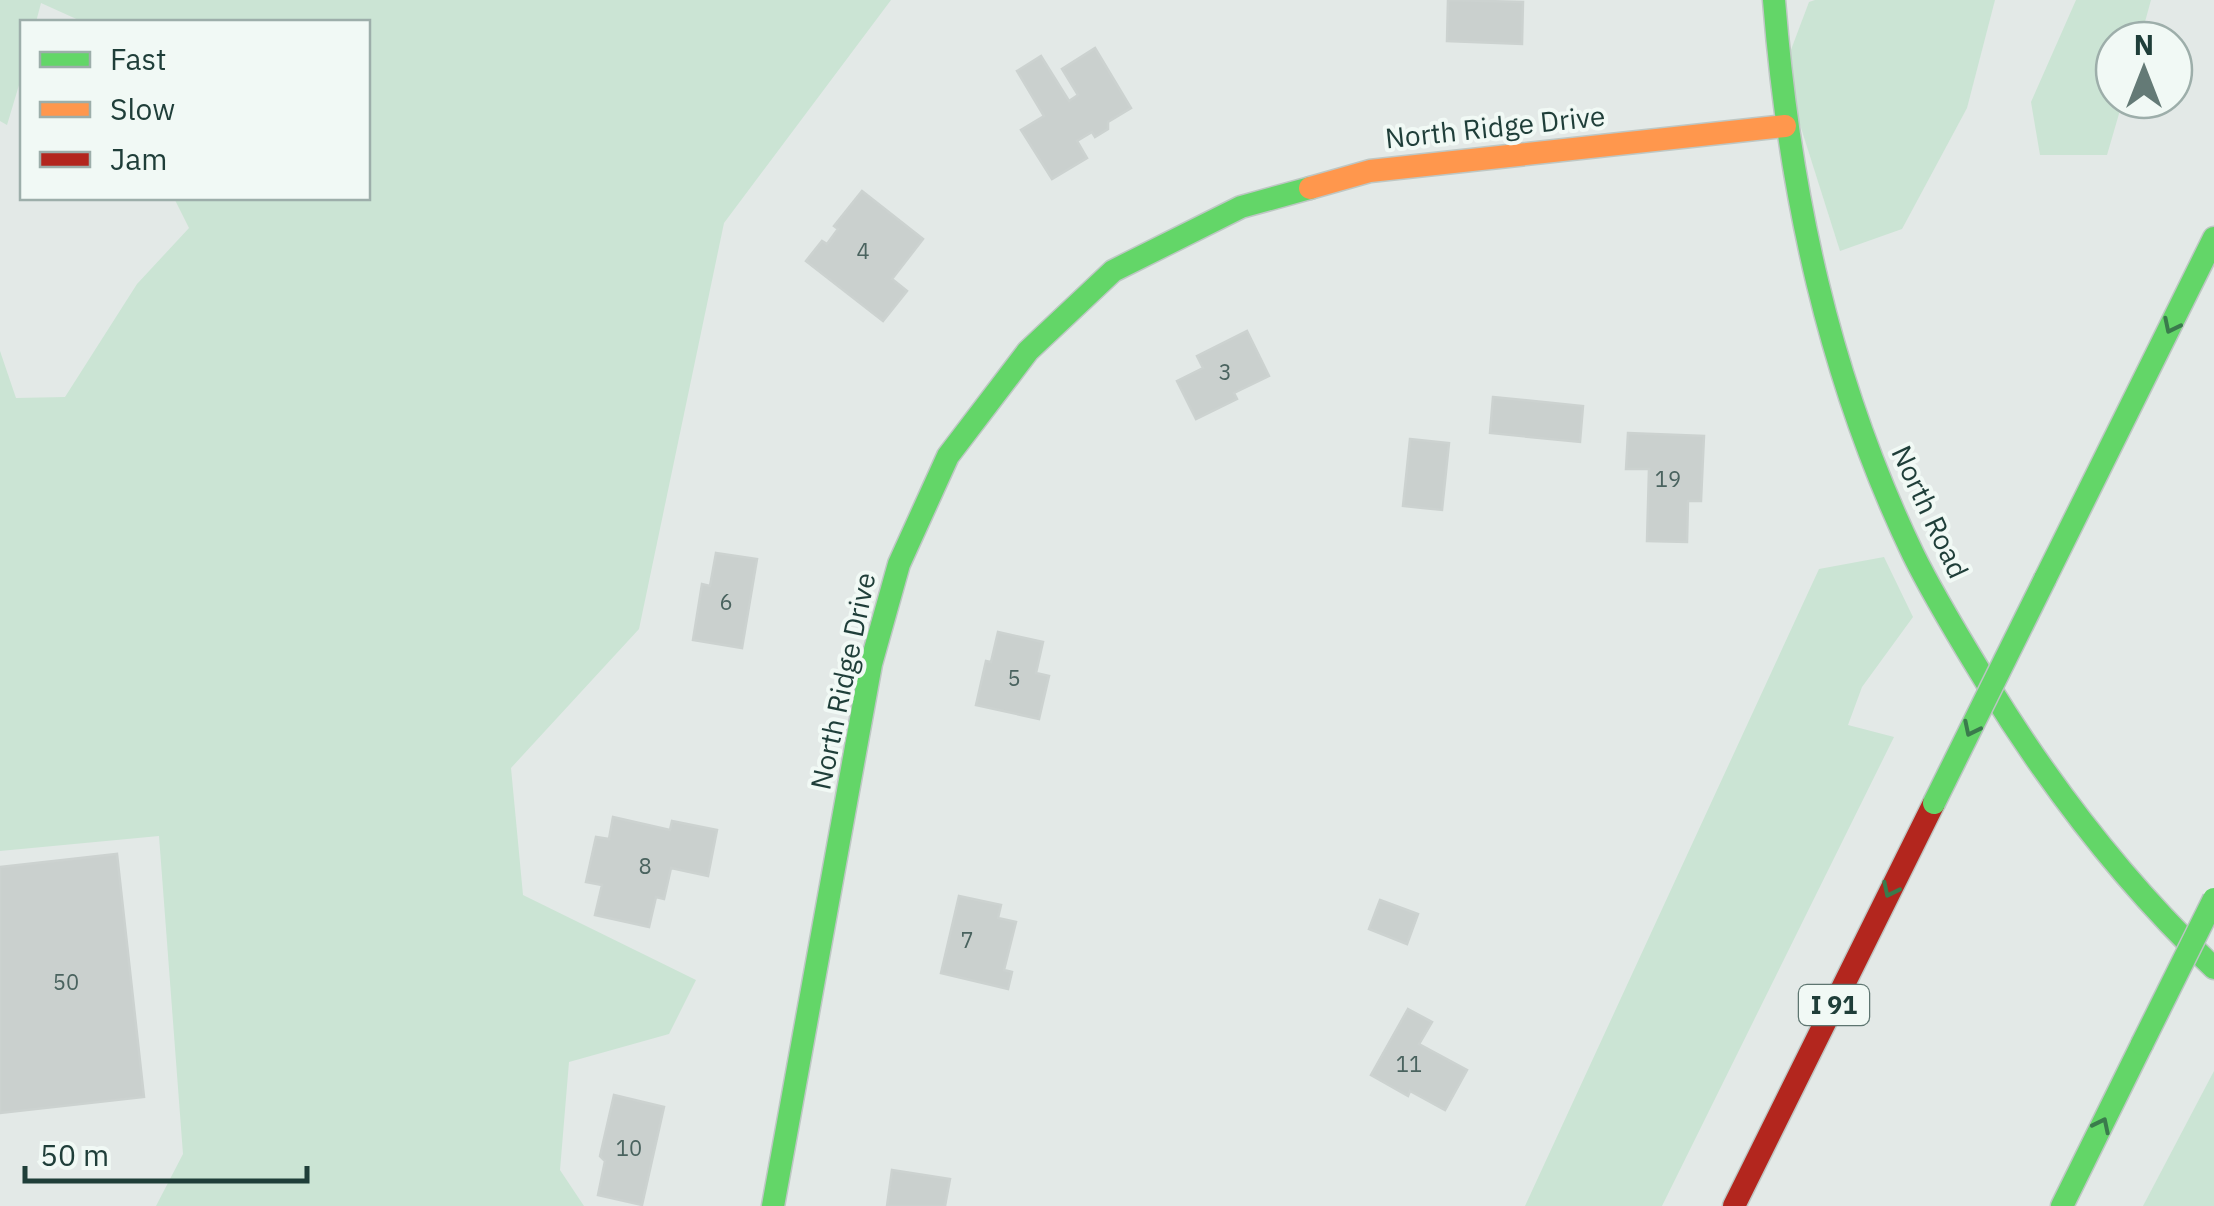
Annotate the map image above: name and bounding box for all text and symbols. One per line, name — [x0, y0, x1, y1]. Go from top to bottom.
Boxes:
legend — [20, 20, 370, 200]
north arrow — [2094, 20, 2194, 120]
text: N — [2134, 26, 2154, 63]
text: Fast — [110, 39, 167, 78]
text: Slow — [110, 89, 175, 128]
street label: North Ridge Drive — [1383, 97, 1607, 156]
text: Jam — [110, 139, 168, 178]
house number: 4 — [856, 236, 870, 265]
one-way arrow — [2163, 315, 2183, 333]
house number: 3 — [1218, 357, 1232, 386]
street label: North Road — [1884, 439, 1977, 584]
house number: 19 — [1655, 464, 1681, 493]
street label: North Ridge Drive — [801, 569, 884, 793]
house number: 6 — [719, 587, 733, 616]
house number: 5 — [1007, 663, 1021, 692]
one-way arrow — [1963, 719, 1983, 737]
house number: 8 — [638, 851, 652, 880]
one-way arrow — [1883, 880, 1903, 898]
house number: 7 — [960, 925, 974, 954]
house number: 50 — [53, 967, 79, 996]
road number: I 91 — [1799, 985, 1869, 1025]
house number: 11 — [1396, 1049, 1422, 1078]
one-way arrow — [2090, 1117, 2109, 1135]
scale bar — [25, 1121, 308, 1183]
house number: 10 — [616, 1133, 642, 1162]
text: 50 m — [40, 1135, 109, 1174]

